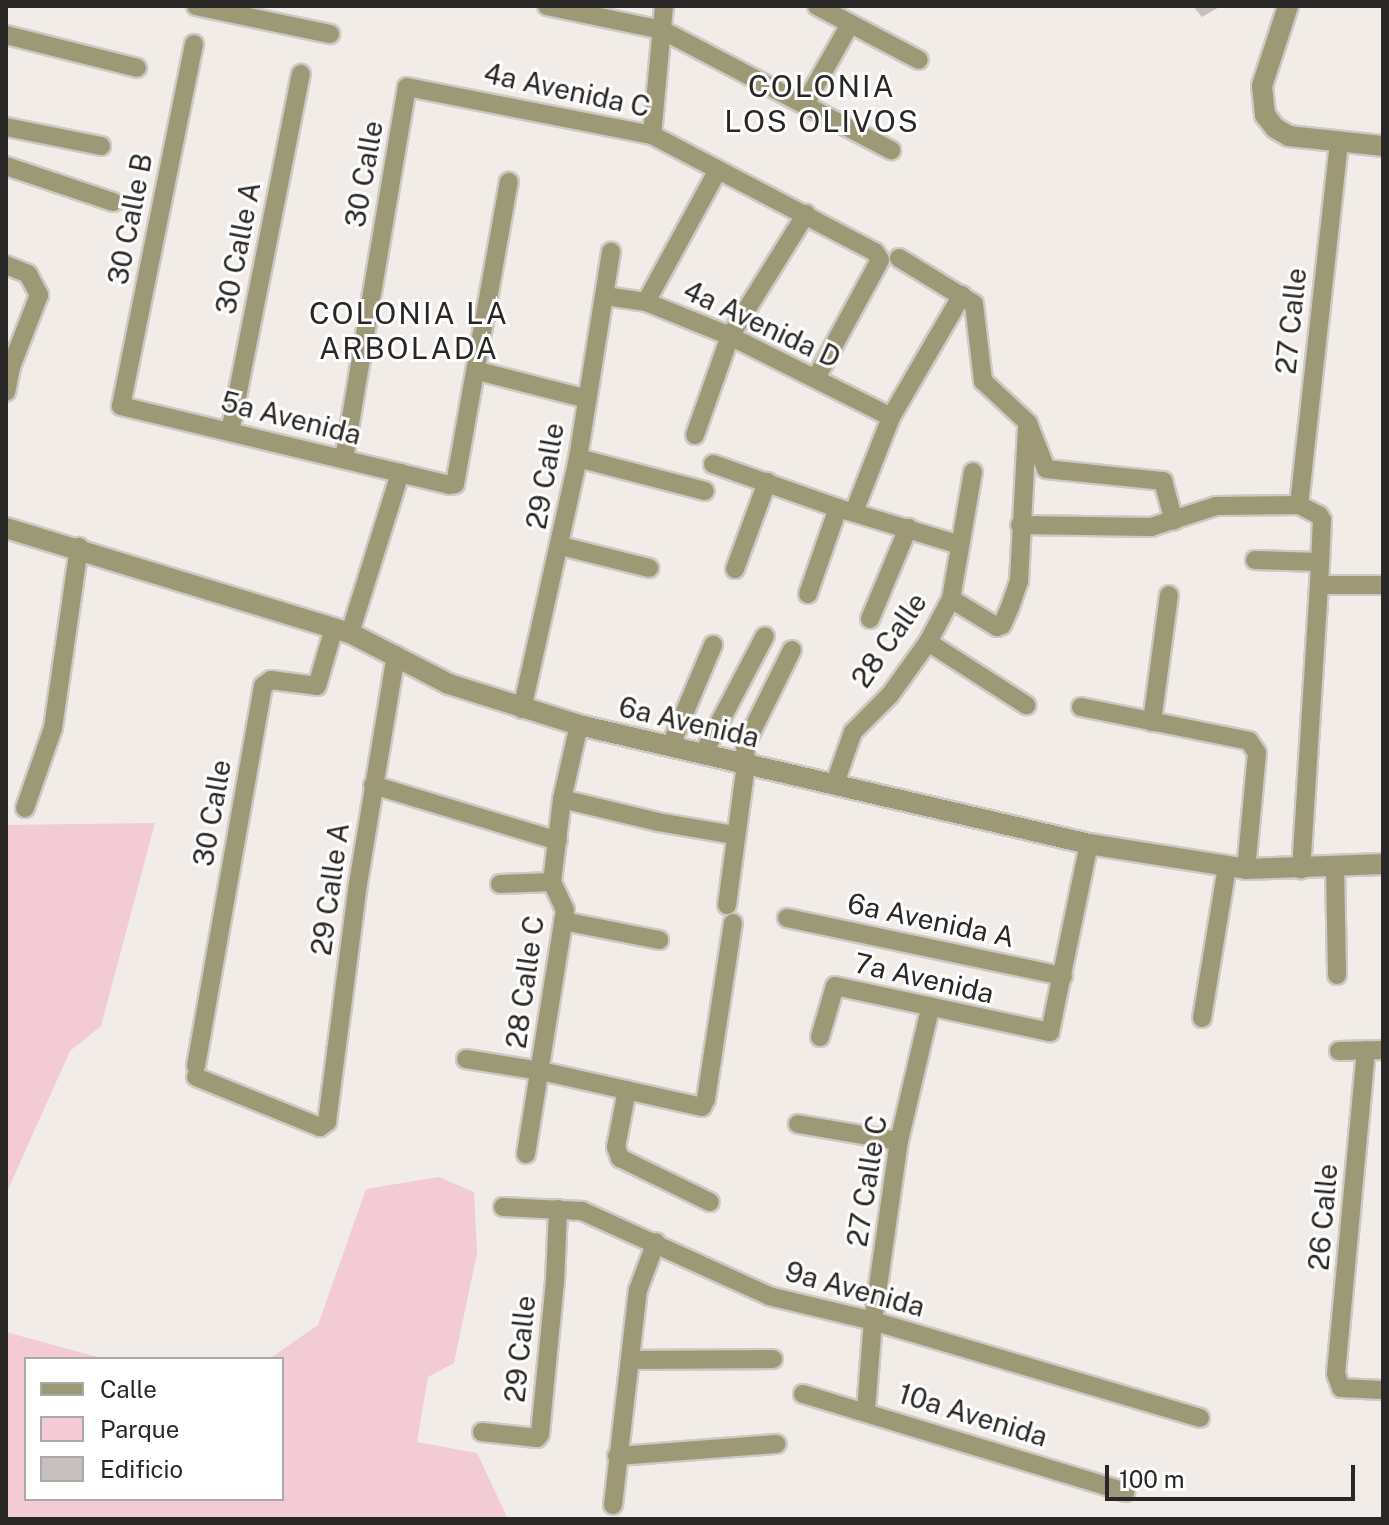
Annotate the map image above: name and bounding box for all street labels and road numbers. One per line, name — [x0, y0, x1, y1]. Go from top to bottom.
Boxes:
street label: 4a Avenida C — [481, 56, 653, 124]
street label: 30 Calle — [338, 118, 390, 230]
street label: 30 Calle B — [101, 150, 159, 288]
street label: 30 Calle A — [209, 179, 267, 317]
street label: 27 Calle — [1269, 266, 1313, 376]
street label: 4a Avenida D — [678, 273, 846, 375]
street label: 5a Avenida — [217, 384, 365, 452]
street label: 29 Calle — [519, 420, 571, 532]
street label: 28 Calle — [844, 586, 934, 694]
street label: 6a Avenida — [616, 690, 762, 754]
street label: 30 Calle — [186, 757, 238, 869]
street label: 29 Calle A — [304, 820, 356, 958]
street label: 6a Avenida A — [845, 886, 1017, 954]
street label: 28 Calle C — [499, 913, 551, 1051]
street label: 7a Avenida — [851, 946, 997, 1010]
street label: 27 Calle C — [840, 1113, 894, 1249]
street label: 26 Calle — [1302, 1162, 1344, 1272]
street label: 9a Avenida — [782, 1254, 928, 1324]
street label: 29 Calle — [498, 1294, 542, 1404]
street label: 10a Avenida — [894, 1376, 1052, 1454]

